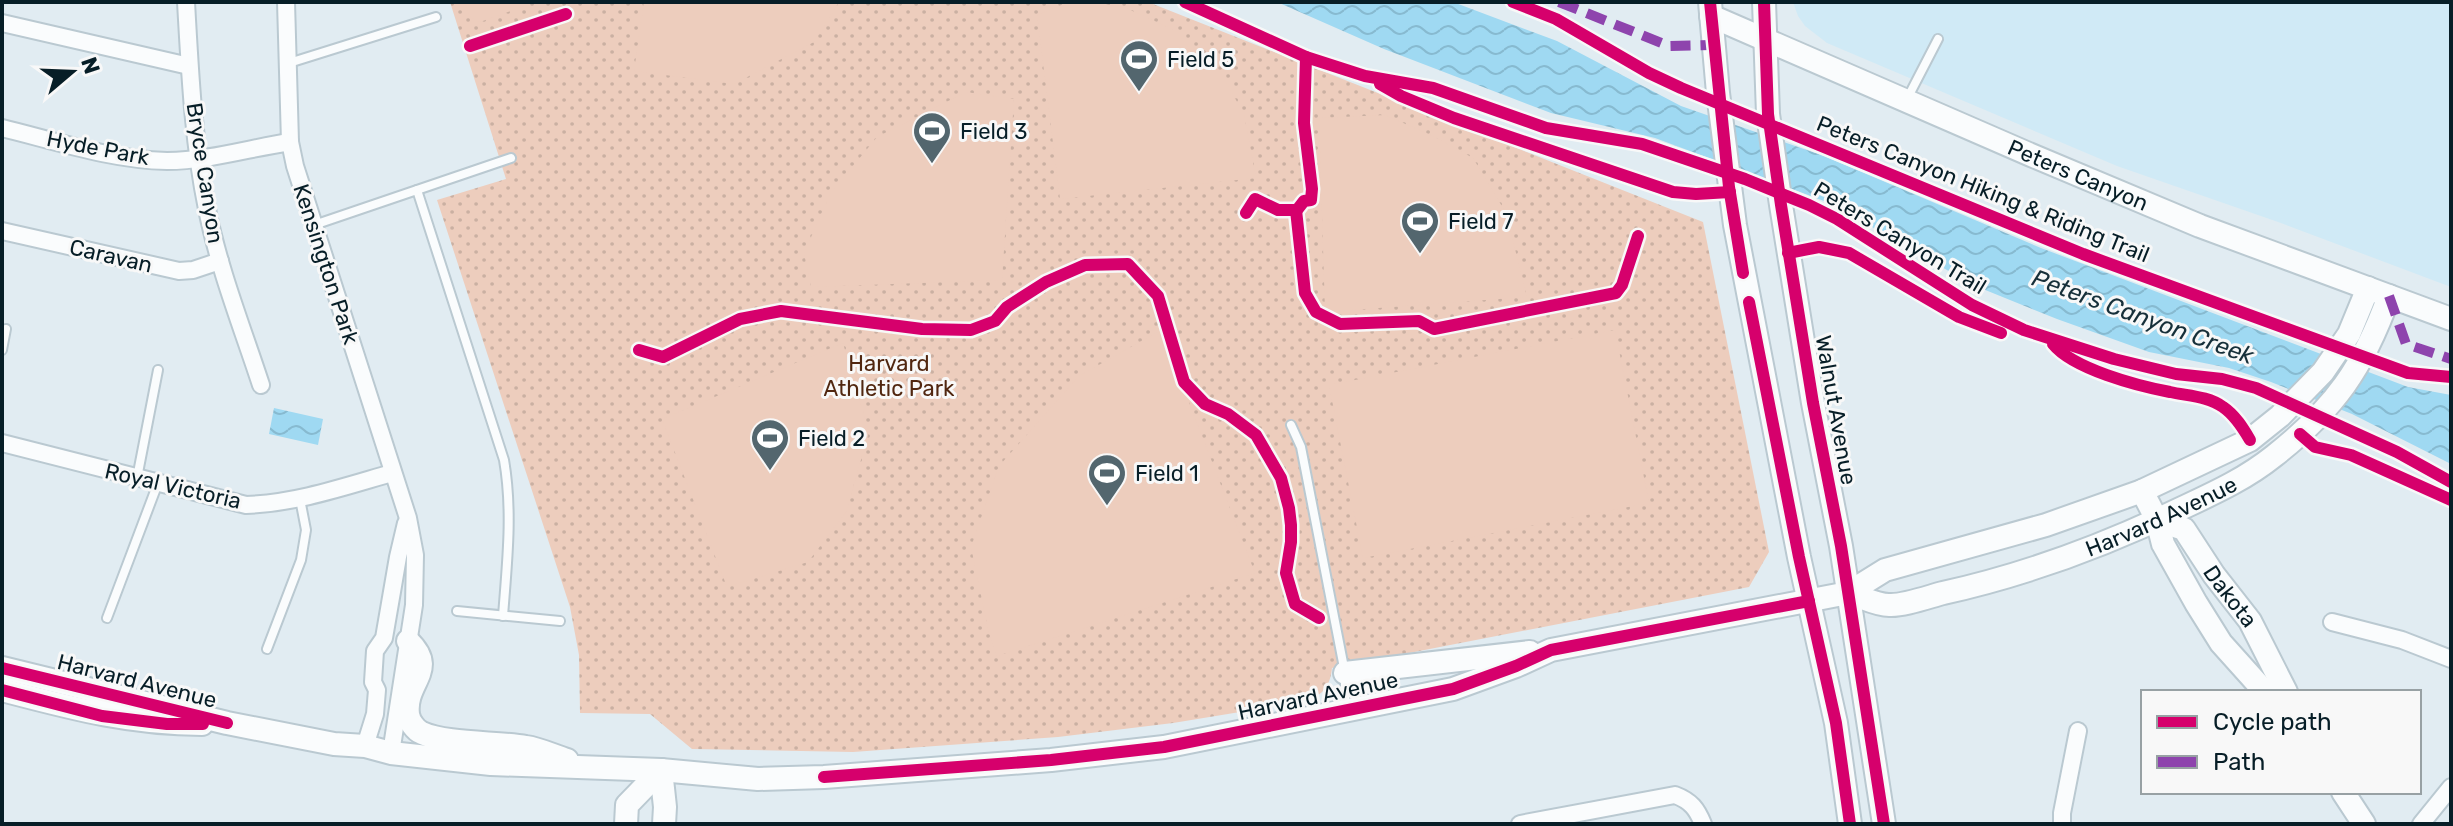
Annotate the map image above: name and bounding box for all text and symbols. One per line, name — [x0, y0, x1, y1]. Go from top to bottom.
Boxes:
north arrow — [32, 32, 112, 112]
sports icon: Field 5 — [1118, 38, 1160, 93]
place label: Field 5 — [1167, 46, 1234, 73]
text: N — [75, 54, 106, 78]
street label: Bryce Canyon — [181, 101, 229, 245]
sports icon: Field 3 — [911, 110, 953, 165]
street label: Peters Canyon Hiking & Riding Trail — [1813, 110, 2153, 268]
place label: Field 3 — [960, 118, 1028, 145]
street label: Hyde Park — [44, 125, 152, 171]
street label: Peters Canyon — [2004, 133, 2152, 216]
street label: Peters Canyon Trail — [1809, 176, 1991, 300]
street label: Kensington Park — [287, 180, 365, 348]
sports icon: Field 7 — [1399, 200, 1441, 255]
place label: Field 7 — [1448, 208, 1514, 235]
street label: Caravan — [67, 233, 155, 279]
water label: Peters Canyon Creek — [2028, 264, 2258, 370]
street label: Walnut Avenue — [1810, 333, 1862, 487]
park label: Harvard Athletic Park — [824, 350, 955, 402]
sports icon: Field 2 — [749, 417, 791, 472]
place label: Field 2 — [798, 425, 865, 452]
sports icon: Field 1 — [1086, 452, 1128, 507]
street label: Royal Victoria — [102, 457, 244, 515]
place label: Field 1 — [1135, 460, 1199, 487]
street label: Harvard Avenue — [2081, 470, 2241, 562]
street label: Dakota — [2198, 560, 2263, 632]
street label: Harvard Avenue — [55, 648, 219, 714]
street label: Harvard Avenue — [1235, 666, 1401, 726]
legend — [2141, 690, 2421, 794]
text: Cycle path — [2213, 708, 2332, 736]
text: Path — [2213, 748, 2265, 776]

